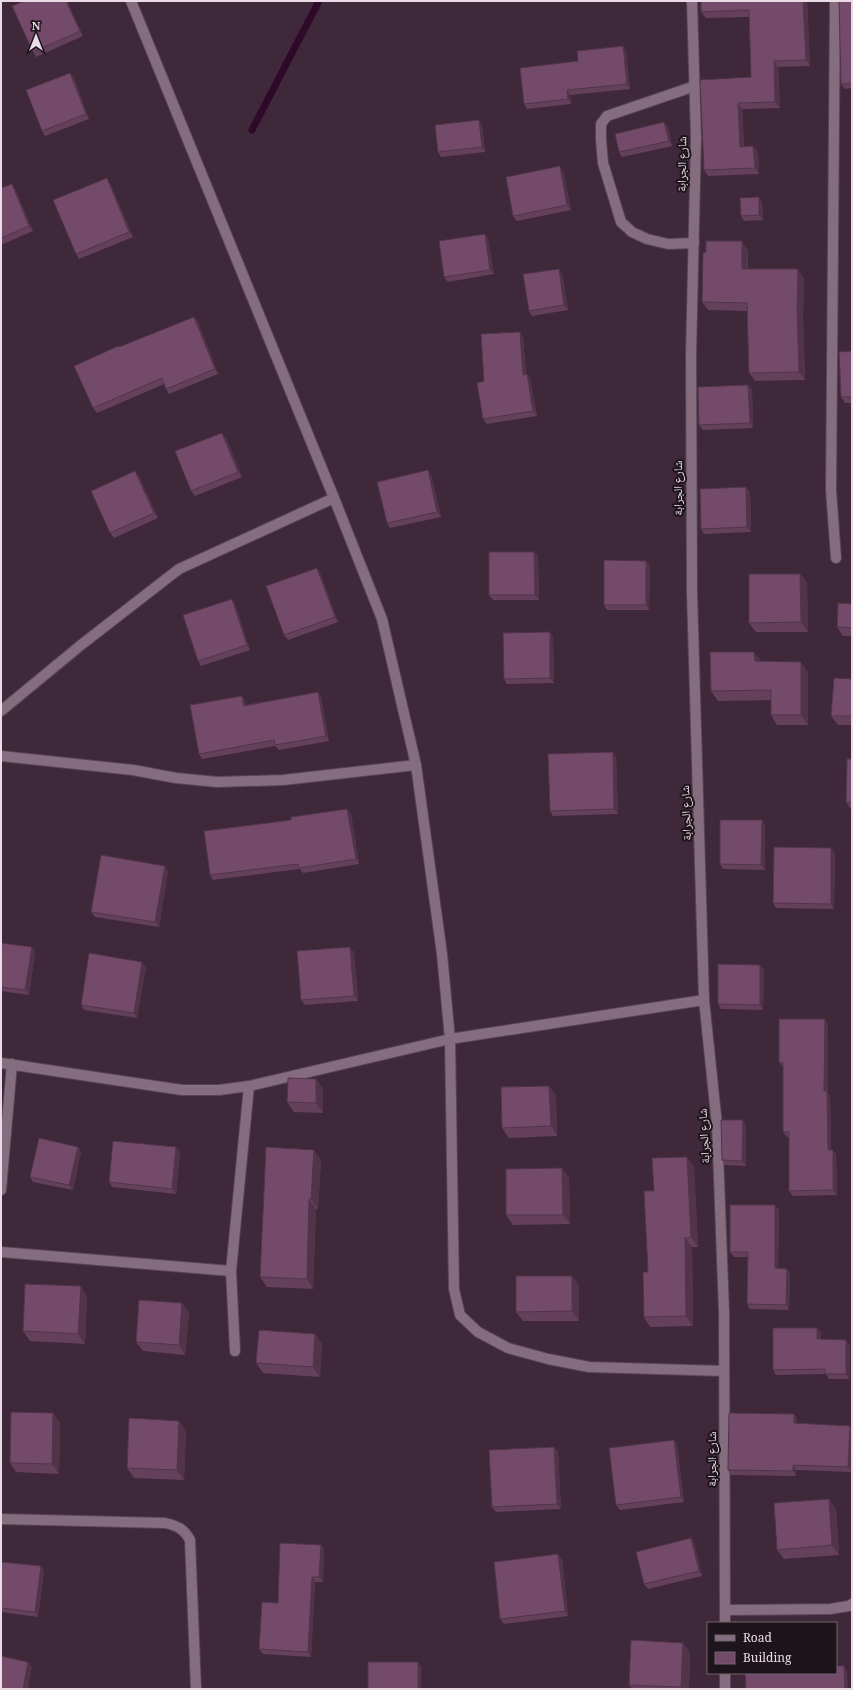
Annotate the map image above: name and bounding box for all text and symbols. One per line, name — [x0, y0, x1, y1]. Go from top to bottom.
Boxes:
north arrow — [16, 16, 56, 56]
text: N — [32, 18, 41, 37]
street label: شارع الجرابة — [673, 136, 694, 192]
street label: شارع الجرابة — [669, 460, 690, 516]
street label: شارع الجرابة — [676, 785, 699, 841]
street label: شارع الجرابة — [694, 1108, 717, 1164]
street label: شارع الجرابة — [703, 1431, 724, 1487]
legend — [707, 1622, 837, 1674]
text: Road — [743, 1629, 773, 1650]
text: Building — [743, 1649, 792, 1670]

